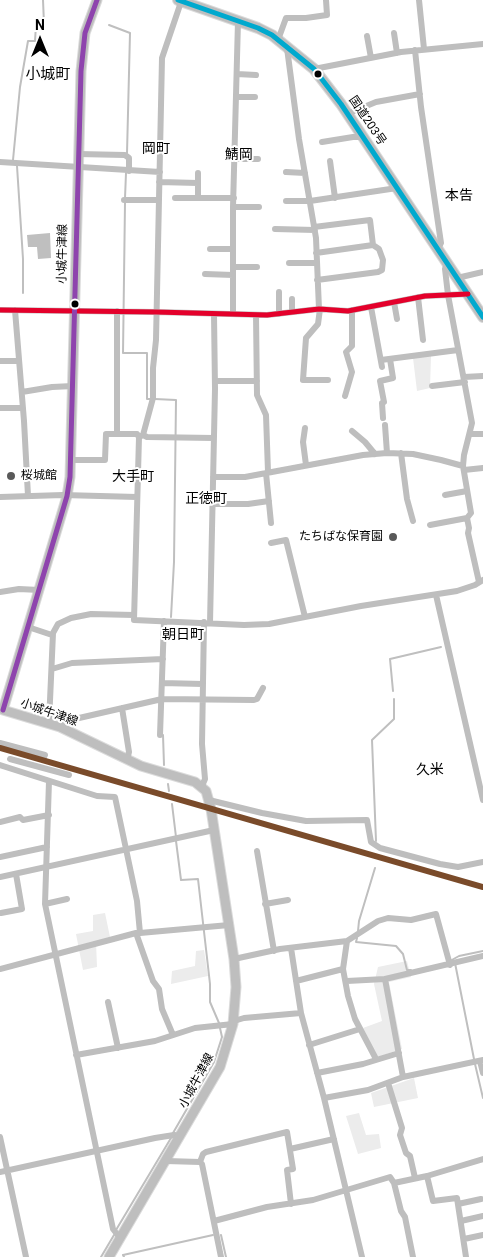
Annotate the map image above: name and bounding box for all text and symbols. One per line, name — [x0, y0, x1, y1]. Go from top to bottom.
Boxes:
north arrow — [15, 15, 65, 65]
text: N — [35, 17, 45, 33]
district label: 小城町 — [26, 66, 70, 84]
unlabelled marker — [313, 69, 323, 79]
street label: 国道203号 — [345, 94, 389, 148]
district label: 岡町 — [142, 141, 170, 157]
district label: 鯖岡 — [225, 147, 253, 163]
district label: 本告 — [445, 188, 473, 204]
street label: 小城牛津線 — [55, 224, 71, 284]
unlabelled marker — [70, 299, 80, 309]
place label: 桜城館 — [21, 469, 57, 483]
district label: 大手町 — [112, 469, 154, 485]
marker: 桜城館 — [5, 470, 17, 482]
district label: 正徳町 — [185, 491, 227, 507]
place label: たちばな保育園 — [299, 530, 383, 544]
marker: たちばな保育園 — [387, 531, 399, 543]
district label: 朝日町 — [162, 627, 204, 643]
street label: 小城牛津線 — [18, 696, 80, 730]
district label: 久米 — [416, 762, 444, 778]
street label: 小城牛津線 — [177, 1051, 217, 1111]

